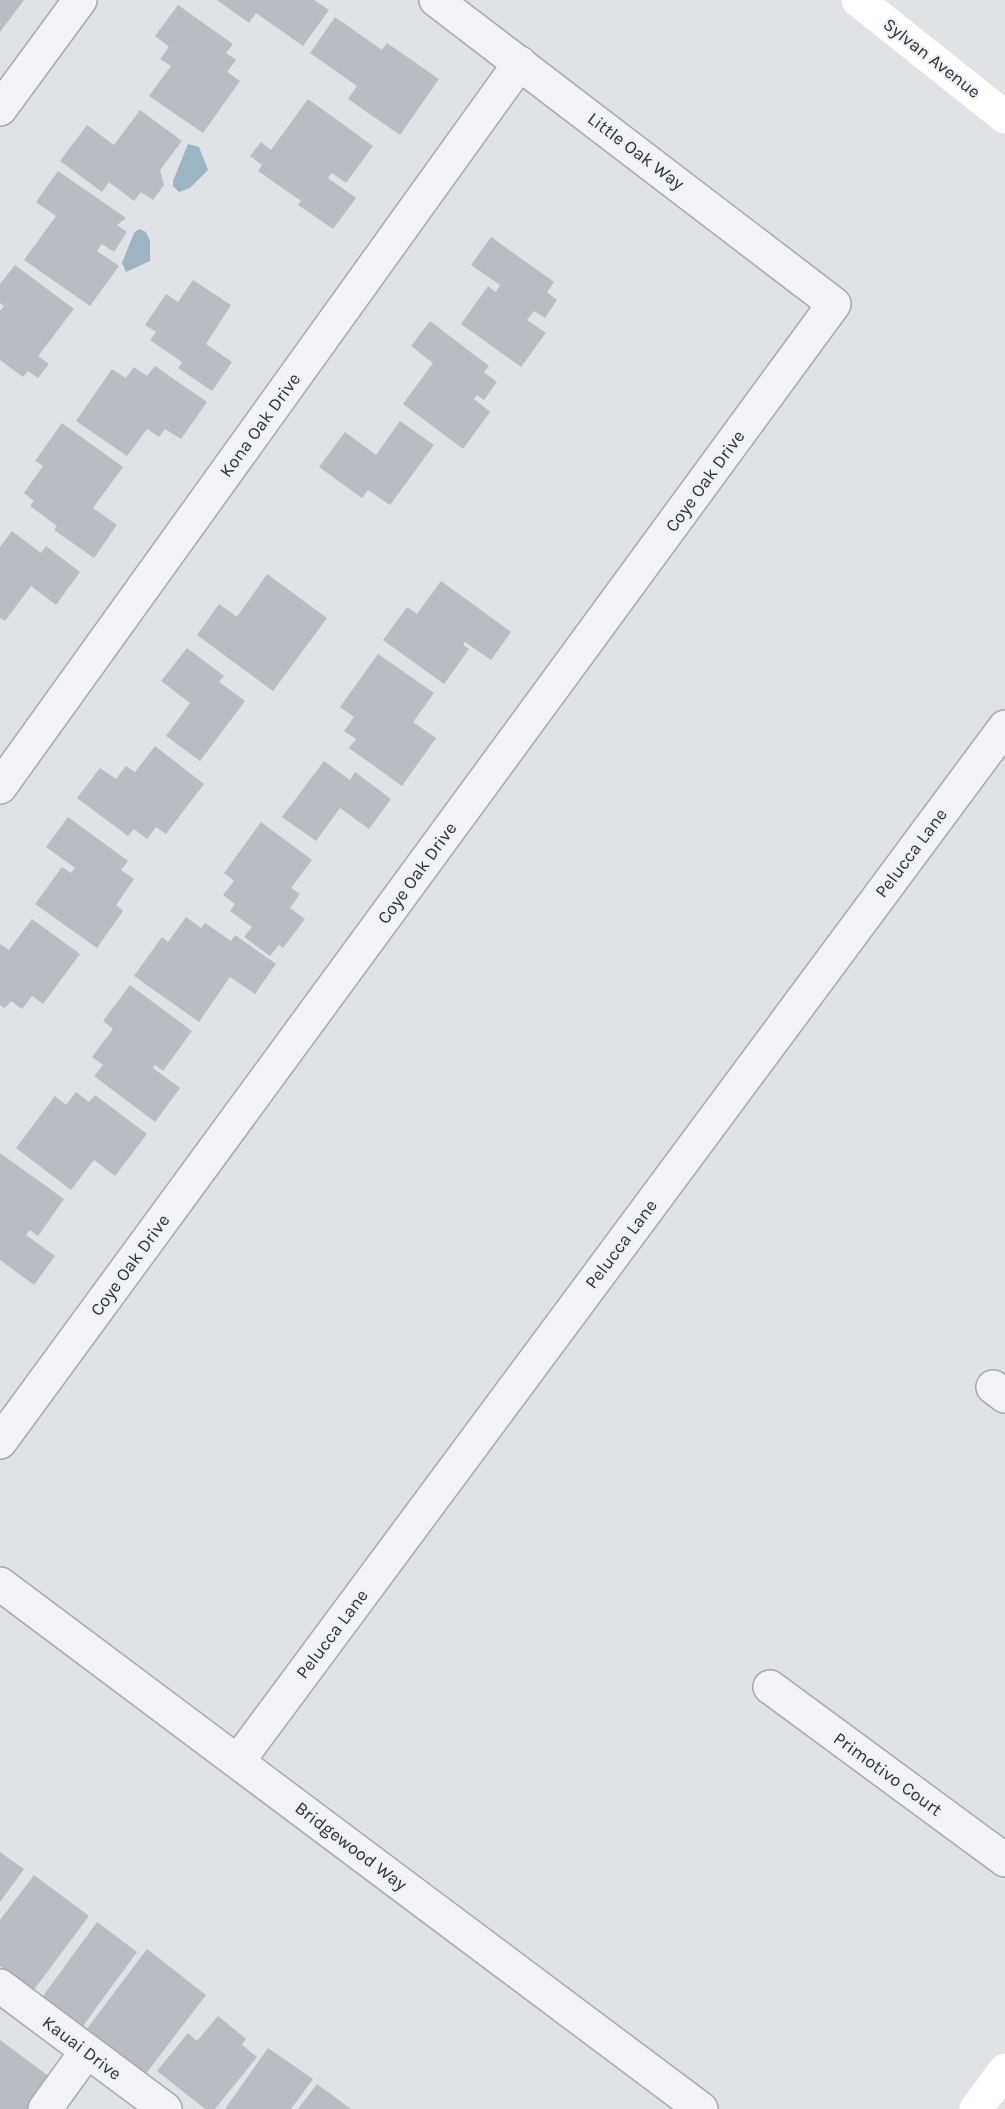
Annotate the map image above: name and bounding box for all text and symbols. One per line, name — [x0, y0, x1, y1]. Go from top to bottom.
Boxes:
street label: Sylvan Avenue — [879, 13, 985, 103]
street label: Little Oak Way — [583, 107, 689, 195]
street label: Kona Oak Drive — [215, 368, 305, 482]
street label: Coye Oak Drive — [661, 426, 749, 536]
street label: Pelucca Lane — [870, 804, 952, 902]
street label: Coye Oak Drive — [373, 818, 461, 928]
street label: Pelucca Lane — [580, 1195, 662, 1293]
street label: Coye Oak Drive — [86, 1210, 174, 1320]
street label: Pelucca Lane — [291, 1585, 373, 1683]
street label: Primotivo Court — [829, 1727, 947, 1821]
street label: Bridgewood Way — [291, 1797, 412, 1896]
street label: Kauai Drive — [38, 2011, 126, 2085]

